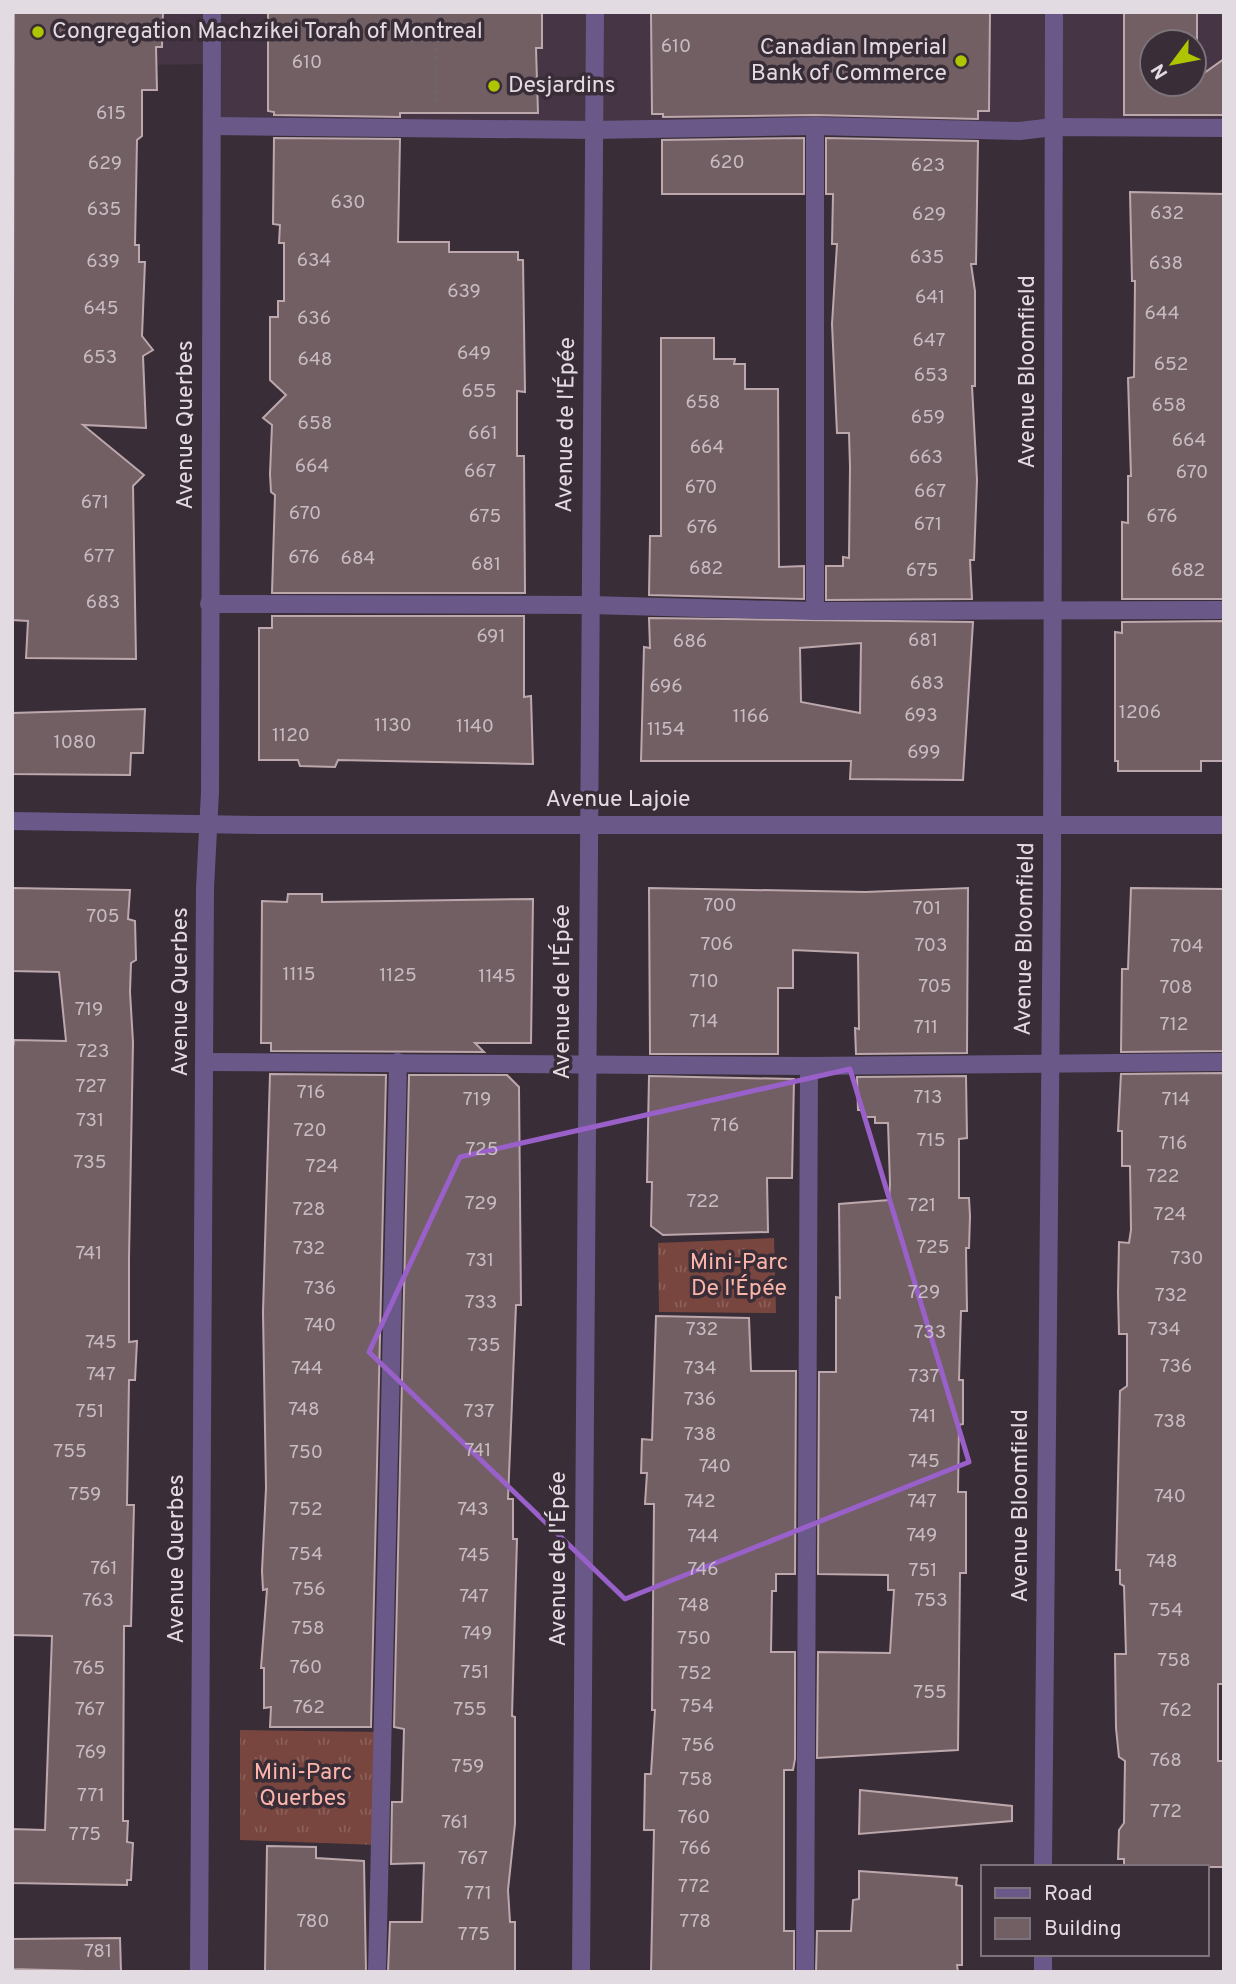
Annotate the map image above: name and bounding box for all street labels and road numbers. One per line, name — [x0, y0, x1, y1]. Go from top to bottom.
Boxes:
street label: Avenue Bloomfield — [1014, 275, 1043, 469]
street label: Avenue de l'Épée — [550, 337, 583, 513]
street label: Avenue Querbes — [172, 340, 201, 510]
street label: Avenue Lajoie — [546, 786, 690, 815]
street label: Avenue Bloomfield — [1010, 842, 1042, 1036]
street label: Avenue de l'Épée — [548, 904, 578, 1080]
street label: Avenue Querbes — [167, 907, 196, 1077]
street label: Avenue Bloomfield — [1007, 1409, 1036, 1603]
street label: Avenue de l'Épée — [544, 1471, 574, 1647]
street label: Avenue Querbes — [163, 1474, 192, 1644]

